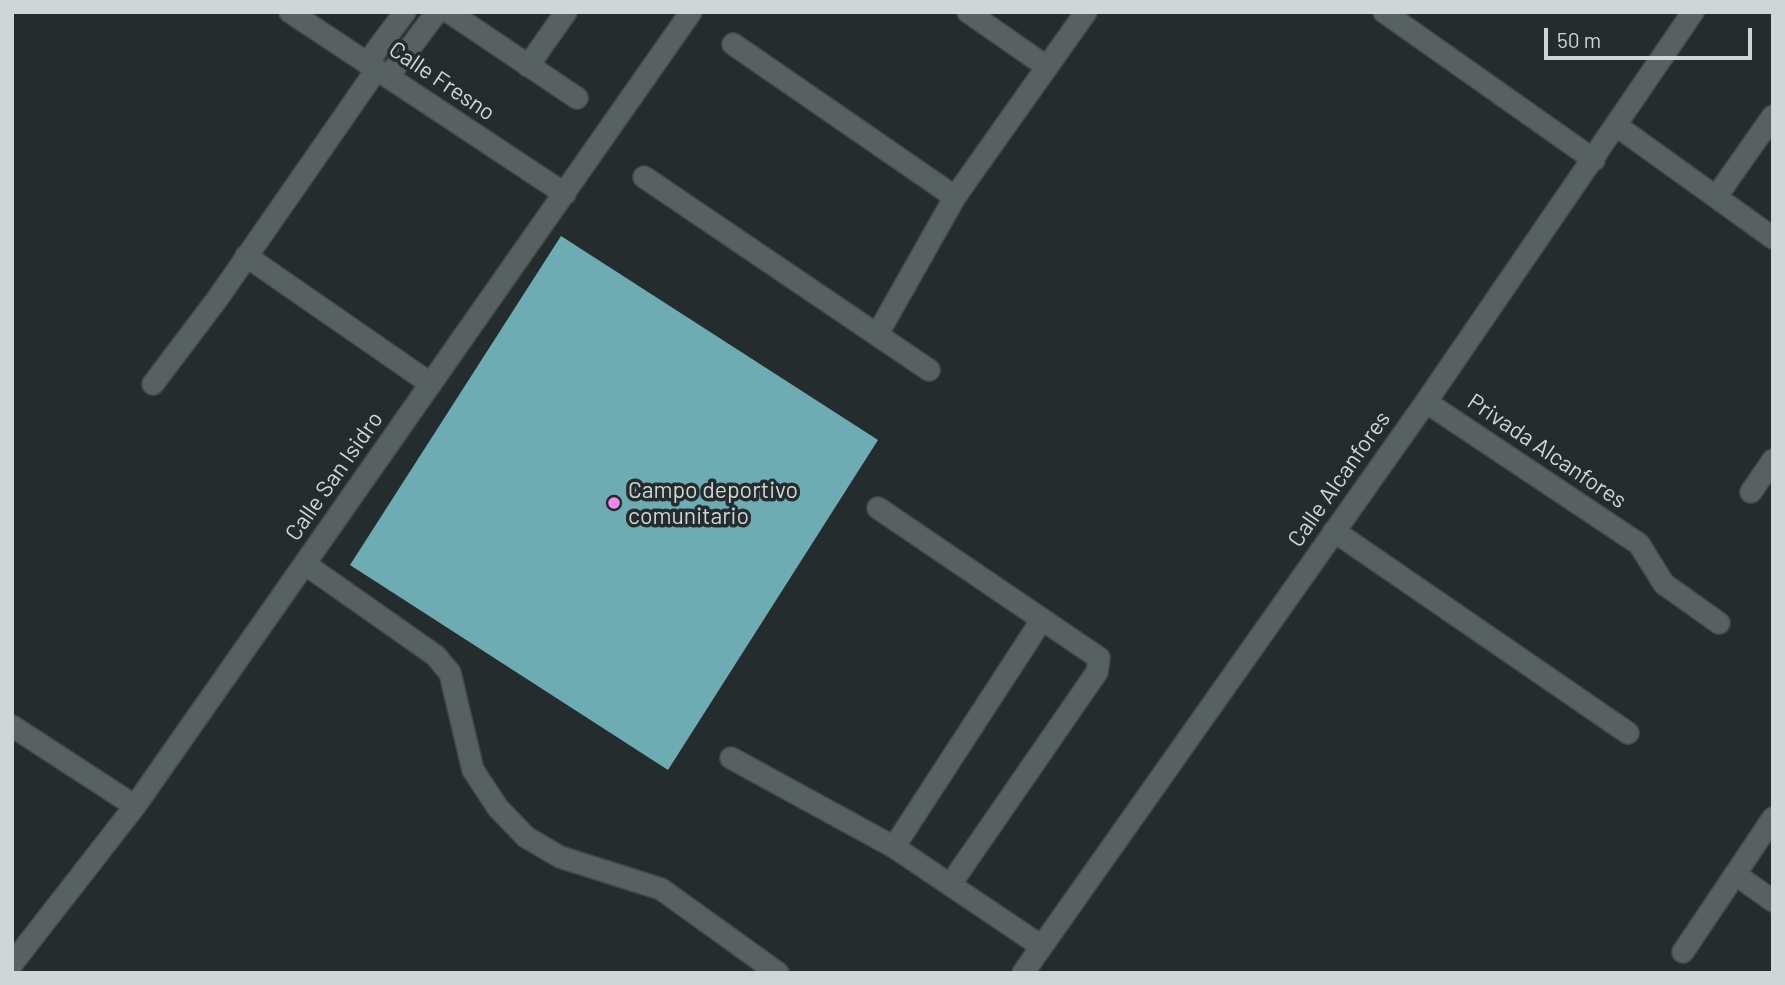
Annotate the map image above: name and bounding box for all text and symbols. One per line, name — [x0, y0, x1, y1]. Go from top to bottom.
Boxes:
scale bar — [1547, 14, 1755, 58]
text: 50 m — [1557, 27, 1601, 52]
street label: Calle Fresno — [384, 35, 500, 127]
street label: Privada Alcanfores — [1462, 388, 1632, 514]
street label: Calle San Isidro — [279, 406, 389, 546]
street label: Calle Alcanfores — [1282, 406, 1396, 552]
place label: Campo deportivo comunitario — [628, 476, 798, 530]
marker: Campo deportivo comunitario — [606, 495, 622, 511]

